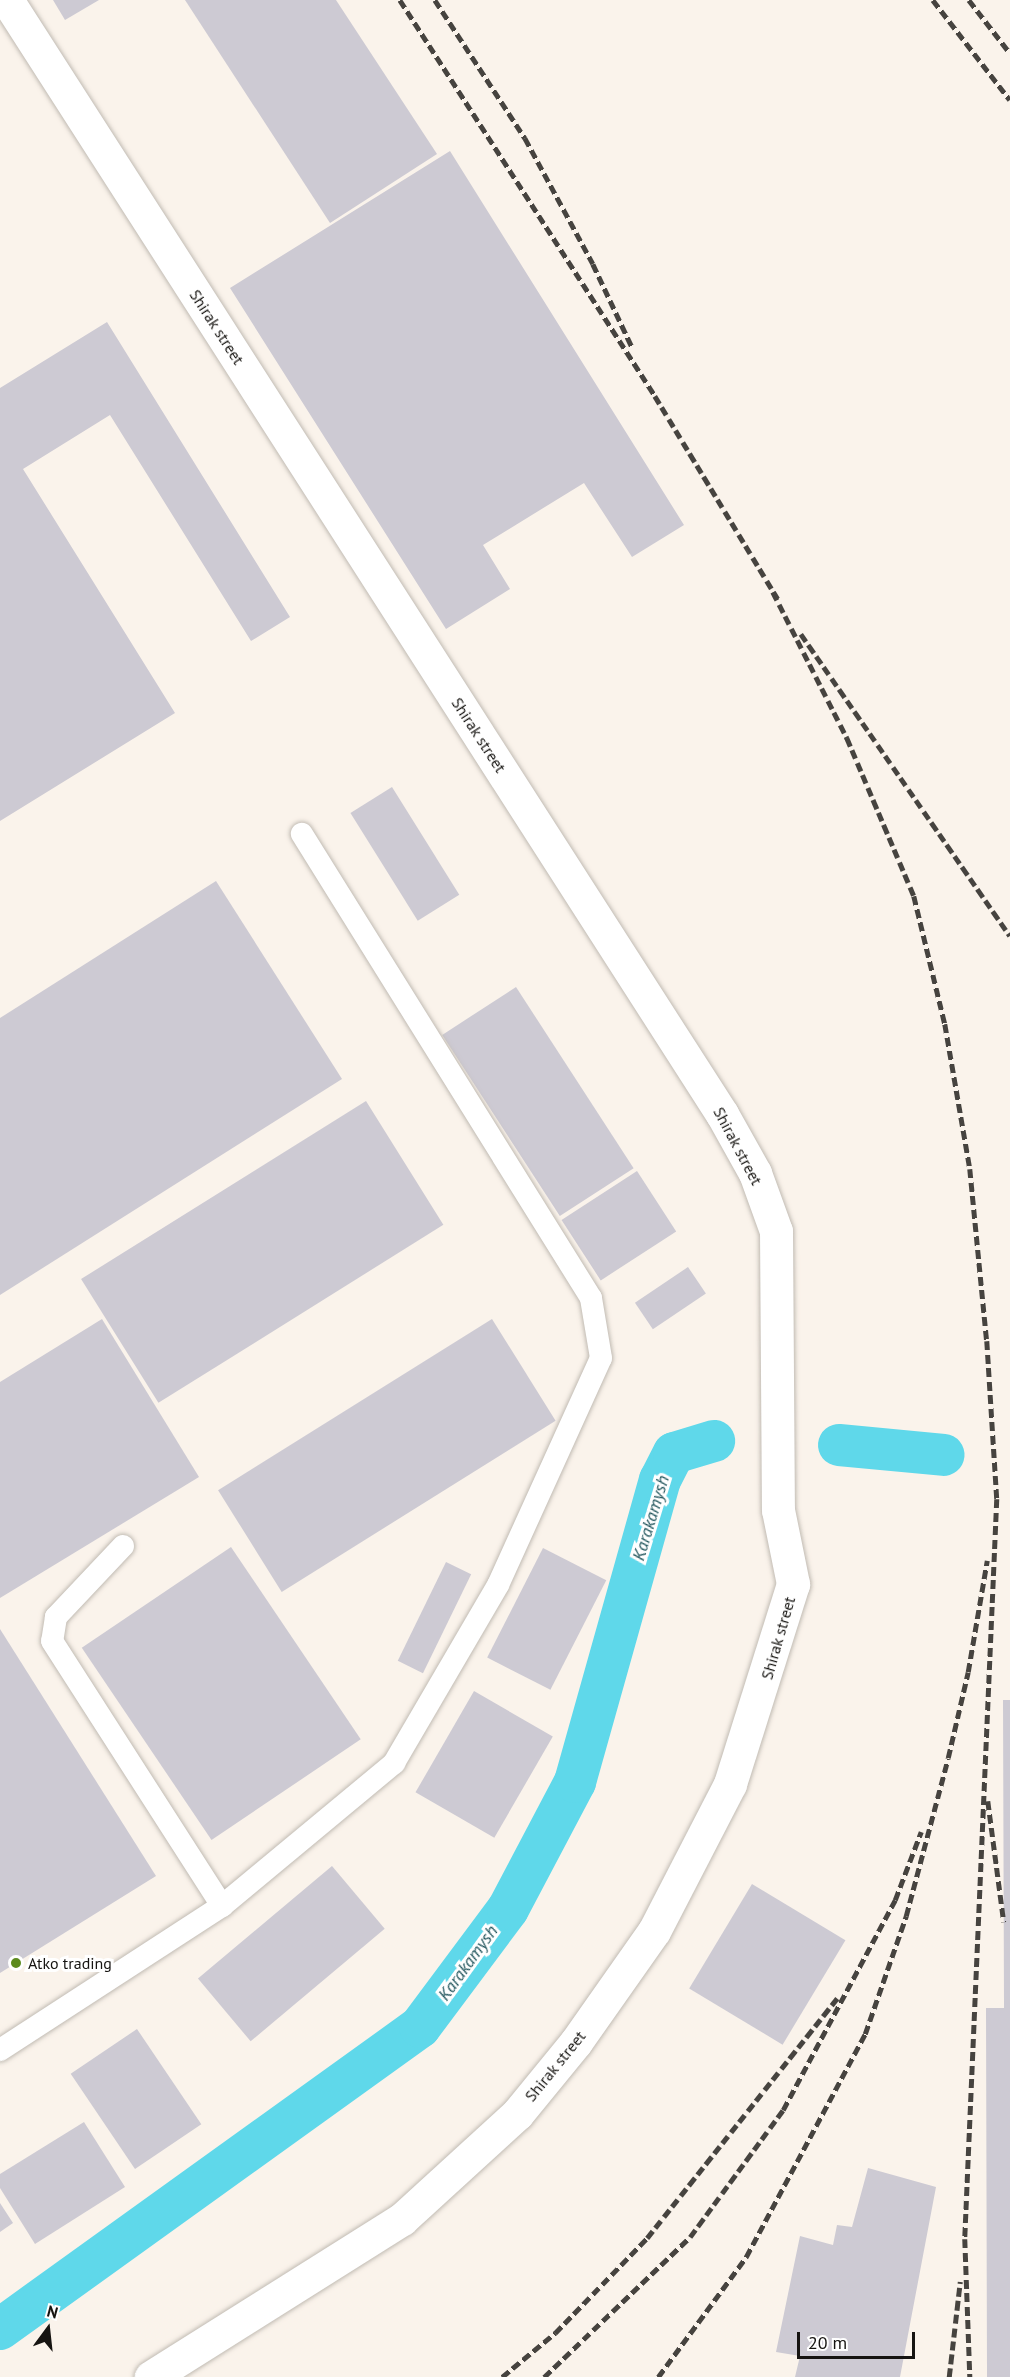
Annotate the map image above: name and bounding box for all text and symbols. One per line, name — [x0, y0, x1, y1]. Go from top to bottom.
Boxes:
street label: Shirak street — [186, 286, 248, 368]
street label: Shirak street — [448, 694, 510, 776]
street label: Shirak street — [709, 1104, 767, 1188]
water label: Karakamysh — [628, 1473, 674, 1563]
street label: Shirak street — [757, 1594, 799, 1682]
water label: Karakamysh — [433, 1921, 503, 2005]
place label: Atko trading — [28, 1953, 112, 1973]
marker: Atko trading — [9, 1956, 23, 1970]
street label: Shirak street — [520, 2027, 590, 2105]
north arrow — [18, 2299, 78, 2359]
text: N — [45, 2301, 60, 2323]
scale bar — [800, 2320, 918, 2358]
text: 20 m — [808, 2331, 847, 2354]

